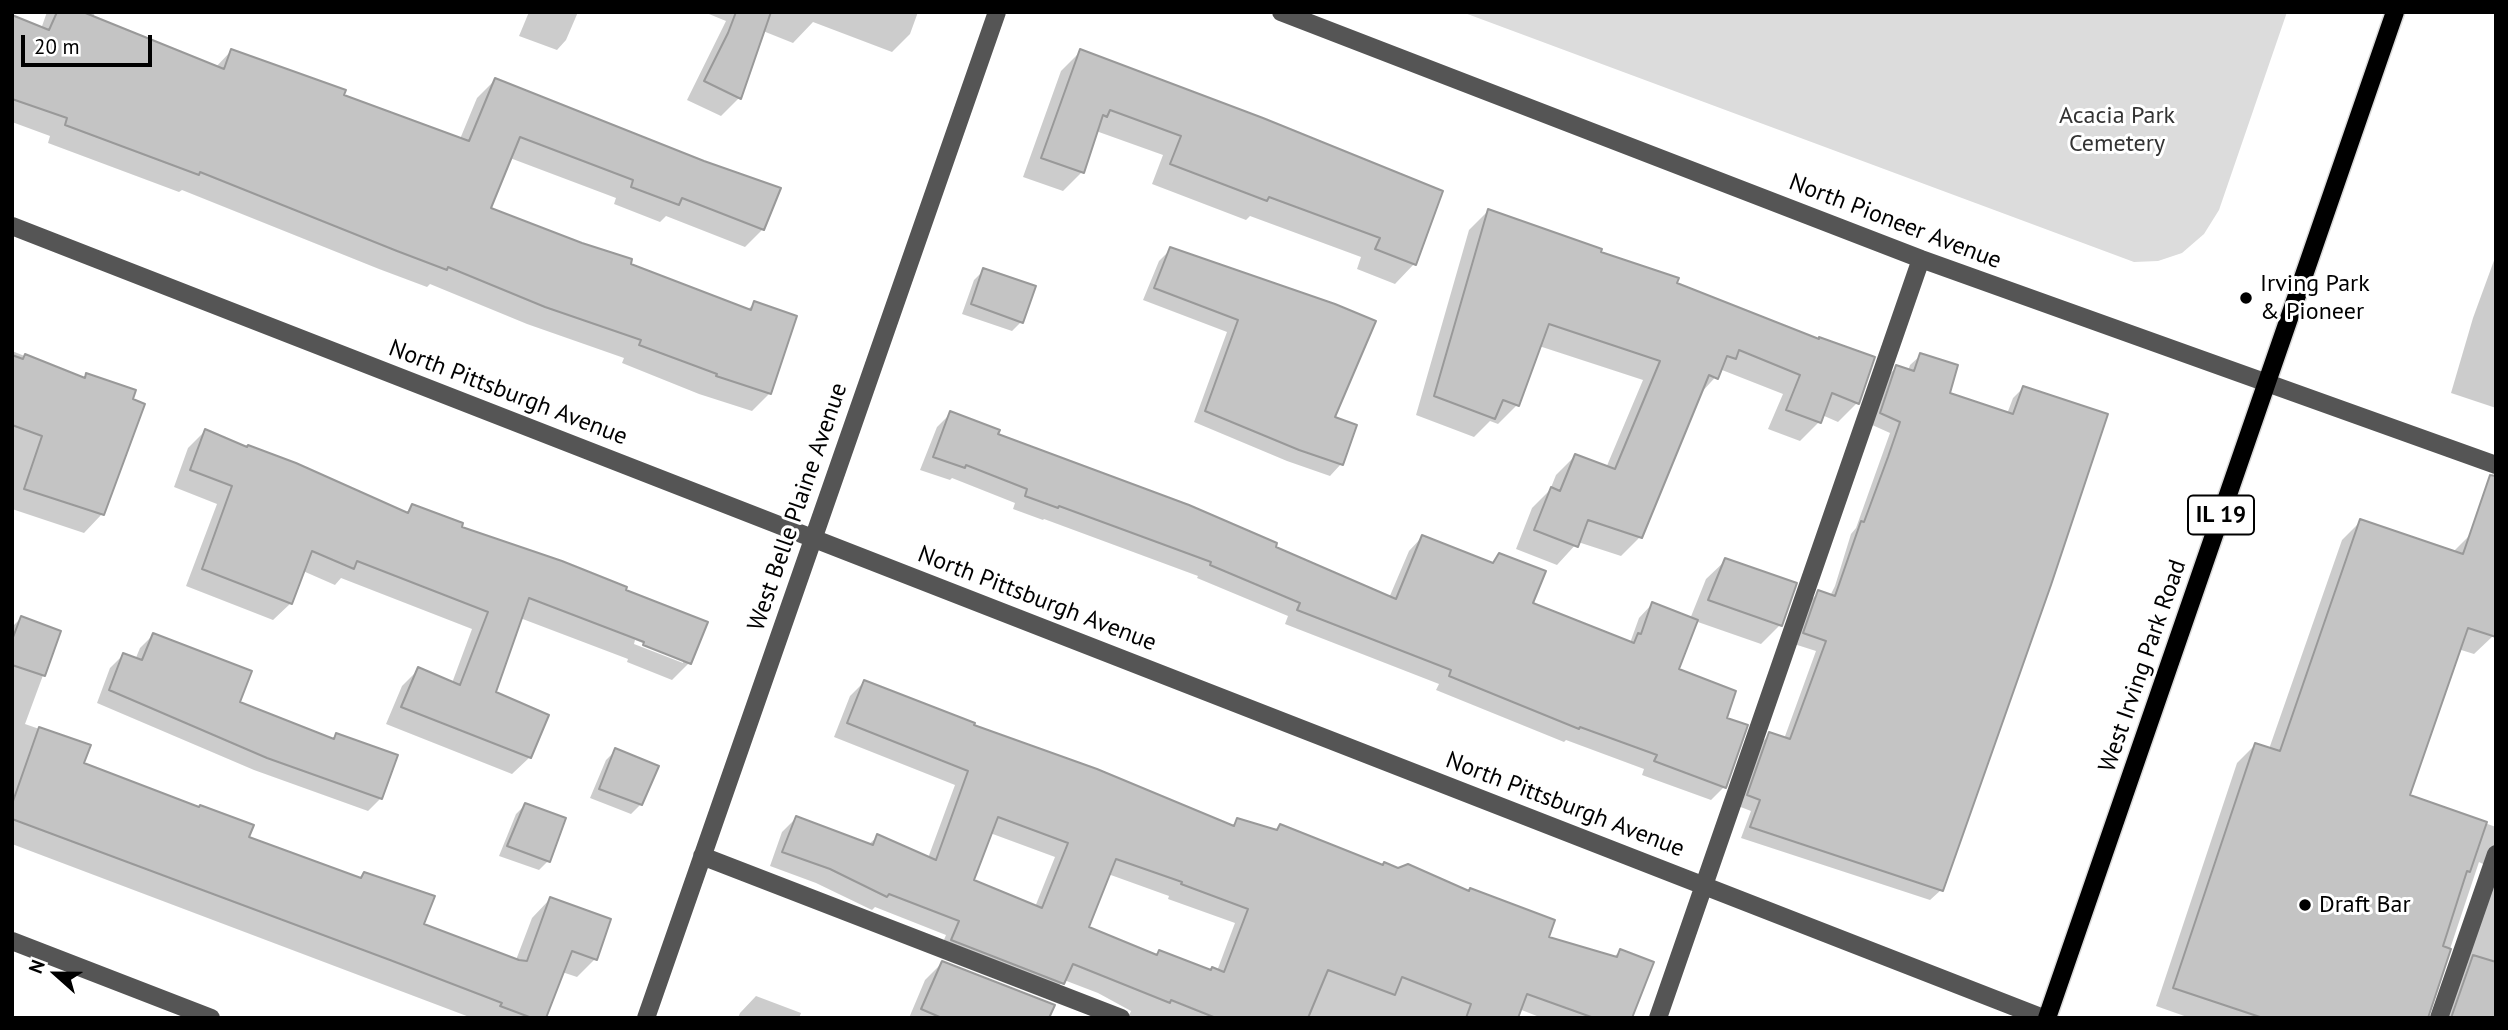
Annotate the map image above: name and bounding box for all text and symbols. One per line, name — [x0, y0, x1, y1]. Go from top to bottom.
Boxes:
scale bar — [24, 21, 156, 65]
text: 20 m — [34, 33, 80, 60]
park label: Acacia Park Cemetery — [2059, 102, 2175, 158]
street label: North Pioneer Avenue — [1785, 168, 2005, 276]
place label: Irving Park & Pioneer — [2260, 270, 2370, 326]
marker: Irving Park & Pioneer — [2238, 290, 2254, 306]
street label: North Pittsburgh Avenue — [385, 334, 631, 452]
street label: West Belle Plaine Avenue — [742, 379, 854, 635]
road number: IL 19 — [2188, 495, 2254, 534]
street label: North Pittsburgh Avenue — [914, 540, 1160, 658]
street label: West Irving Park Road — [2093, 556, 2193, 776]
street label: North Pittsburgh Avenue — [1442, 746, 1688, 864]
place label: Draft Bar — [2319, 891, 2411, 919]
marker: Draft Bar — [2297, 897, 2313, 913]
north arrow — [21, 939, 91, 1009]
text: N — [23, 956, 50, 977]

